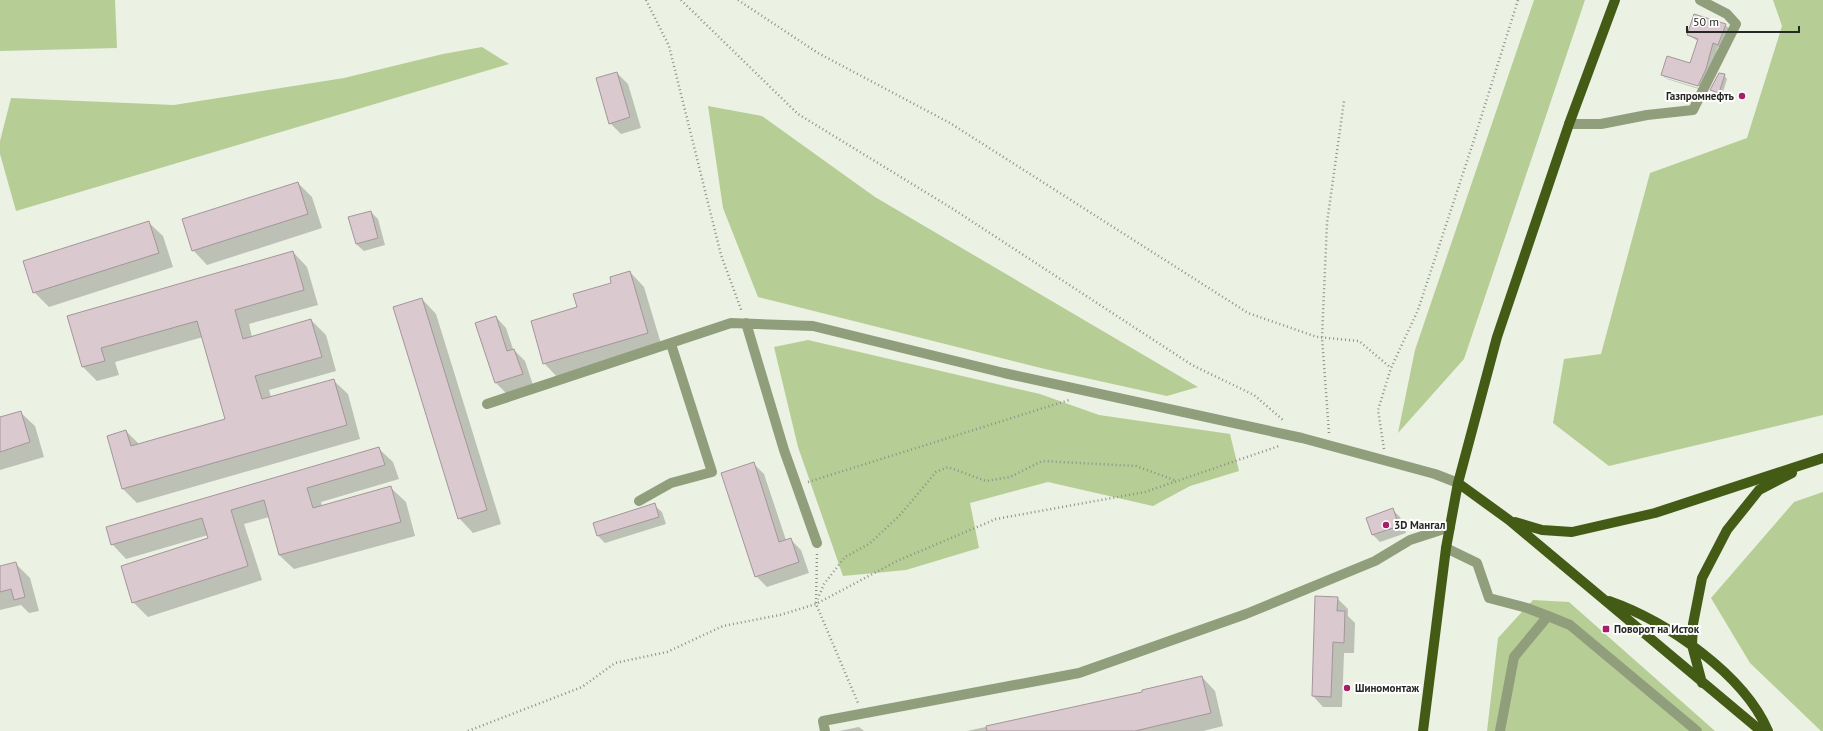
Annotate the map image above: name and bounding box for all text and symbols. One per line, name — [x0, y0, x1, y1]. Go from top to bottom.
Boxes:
scale bar — [1687, 8, 1799, 34]
text: 50 m — [1693, 14, 1719, 29]
place label: Газпромнефть — [1666, 89, 1735, 103]
marker: Газпромнефть — [1737, 91, 1747, 101]
place label: 3D Мангал — [1394, 518, 1446, 532]
marker: 3D Мангал — [1381, 520, 1391, 530]
place label: Поворот на Исток — [1614, 622, 1700, 636]
marker: Поворот на Исток — [1601, 624, 1611, 634]
place label: Шиномонтаж — [1355, 681, 1419, 695]
marker: Шиномонтаж — [1342, 683, 1352, 693]

